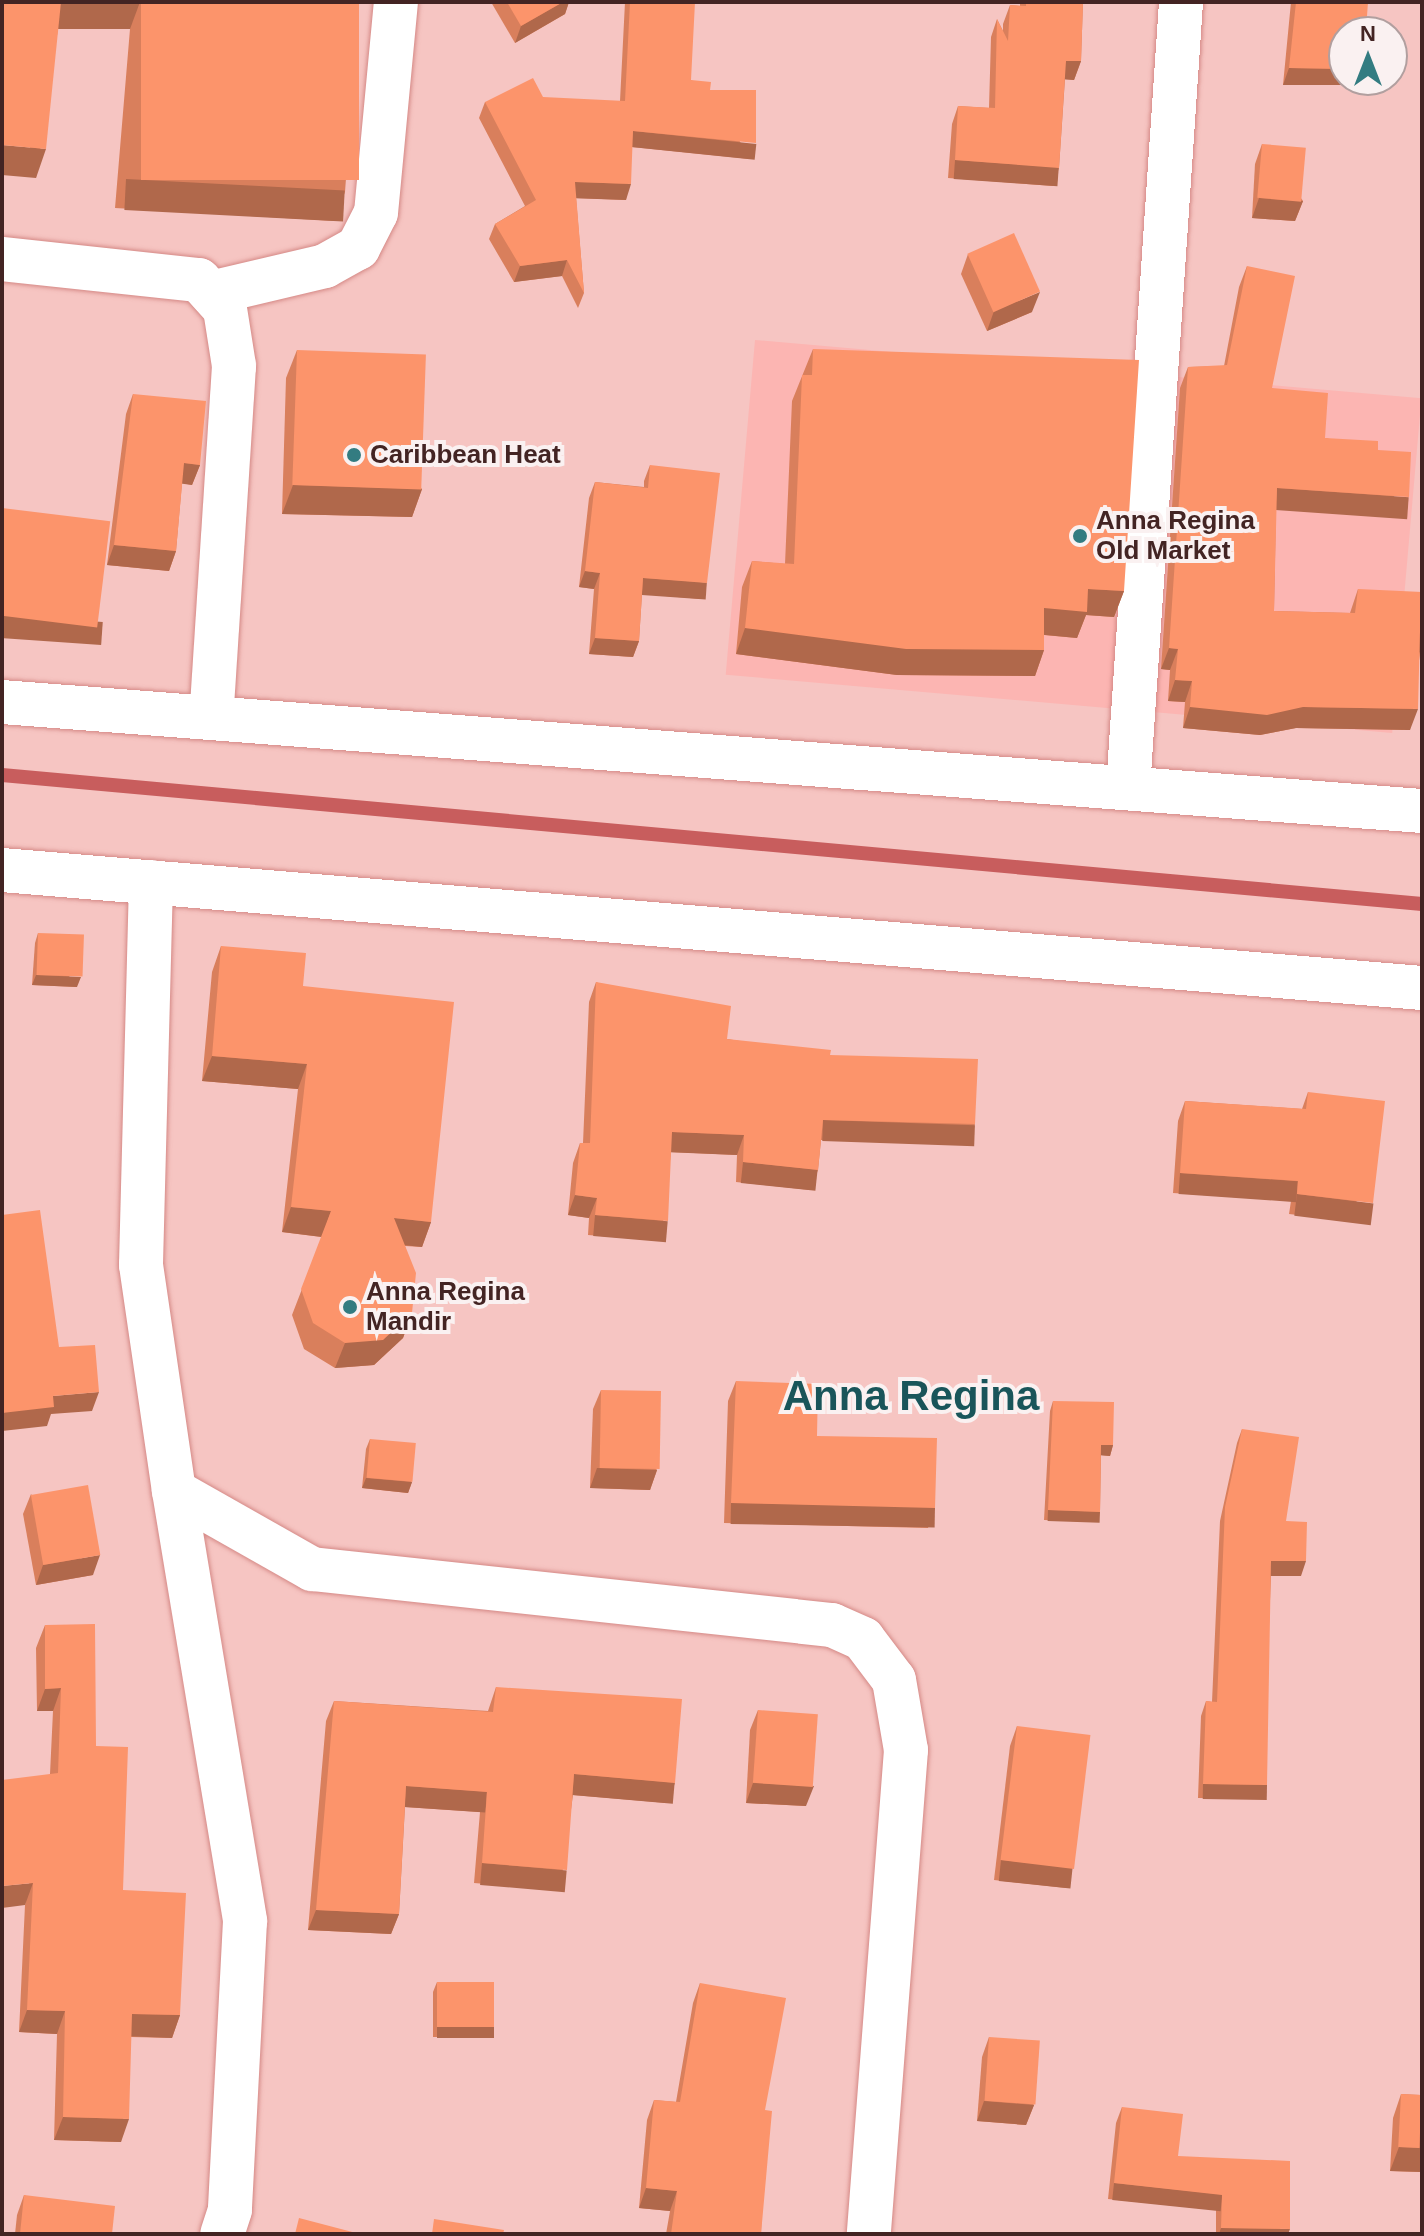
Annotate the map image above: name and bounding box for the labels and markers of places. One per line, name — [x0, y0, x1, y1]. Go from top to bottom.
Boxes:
place label: Caribbean Heat — [370, 439, 561, 471]
marker: Caribbean Heat — [345, 446, 363, 464]
place label: Anna Regina Old Market — [1096, 505, 1255, 566]
marker: Anna Regina Old Market — [1071, 527, 1089, 545]
place label: Anna Regina Mandir — [366, 1276, 525, 1338]
marker: Anna Regina Mandir — [341, 1298, 359, 1316]

